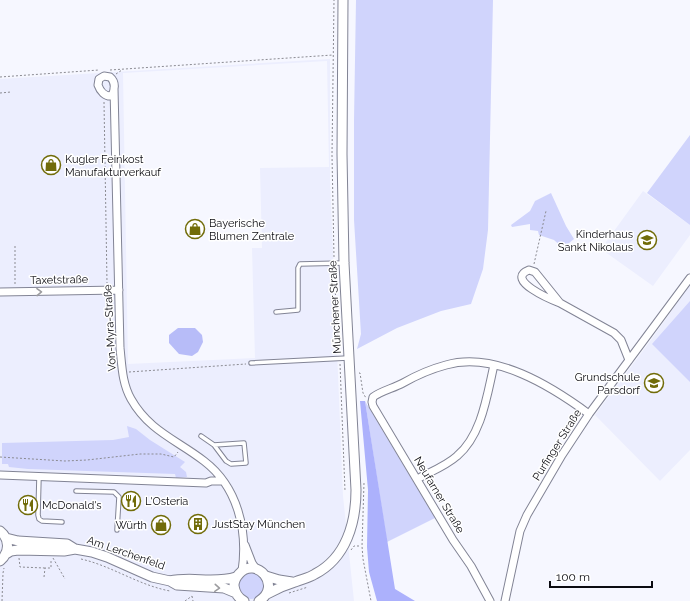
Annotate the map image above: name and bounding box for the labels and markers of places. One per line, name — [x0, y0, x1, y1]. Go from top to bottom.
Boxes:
place label: Kugler Feinkost Manufakturverkauf — [65, 153, 161, 179]
shop icon: Kugler Feinkost Manufakturverkauf — [40, 154, 62, 176]
place label: Bayerische Blumen Zentrale — [209, 217, 295, 243]
shop icon: Bayerische Blumen Zentrale — [184, 218, 206, 240]
place label: Kinderhaus Sankt Nikolaus — [558, 228, 633, 254]
school or university icon: Kinderhaus Sankt Nikolaus — [636, 229, 658, 251]
place label: Grundschule Parsdorf — [575, 371, 641, 397]
school or university icon: Grundschule Parsdorf — [643, 372, 665, 394]
restaurant icon: L'Osteria — [120, 490, 142, 512]
restaurant icon: McDonald's — [17, 494, 39, 516]
place label: L'Osteria — [145, 495, 188, 508]
place label: McDonald's — [42, 499, 102, 512]
building icon: JustStay München — [187, 513, 209, 535]
shop icon: Würth — [150, 514, 172, 536]
place label: JustStay München — [212, 518, 305, 531]
place label: Würth — [115, 519, 147, 532]

